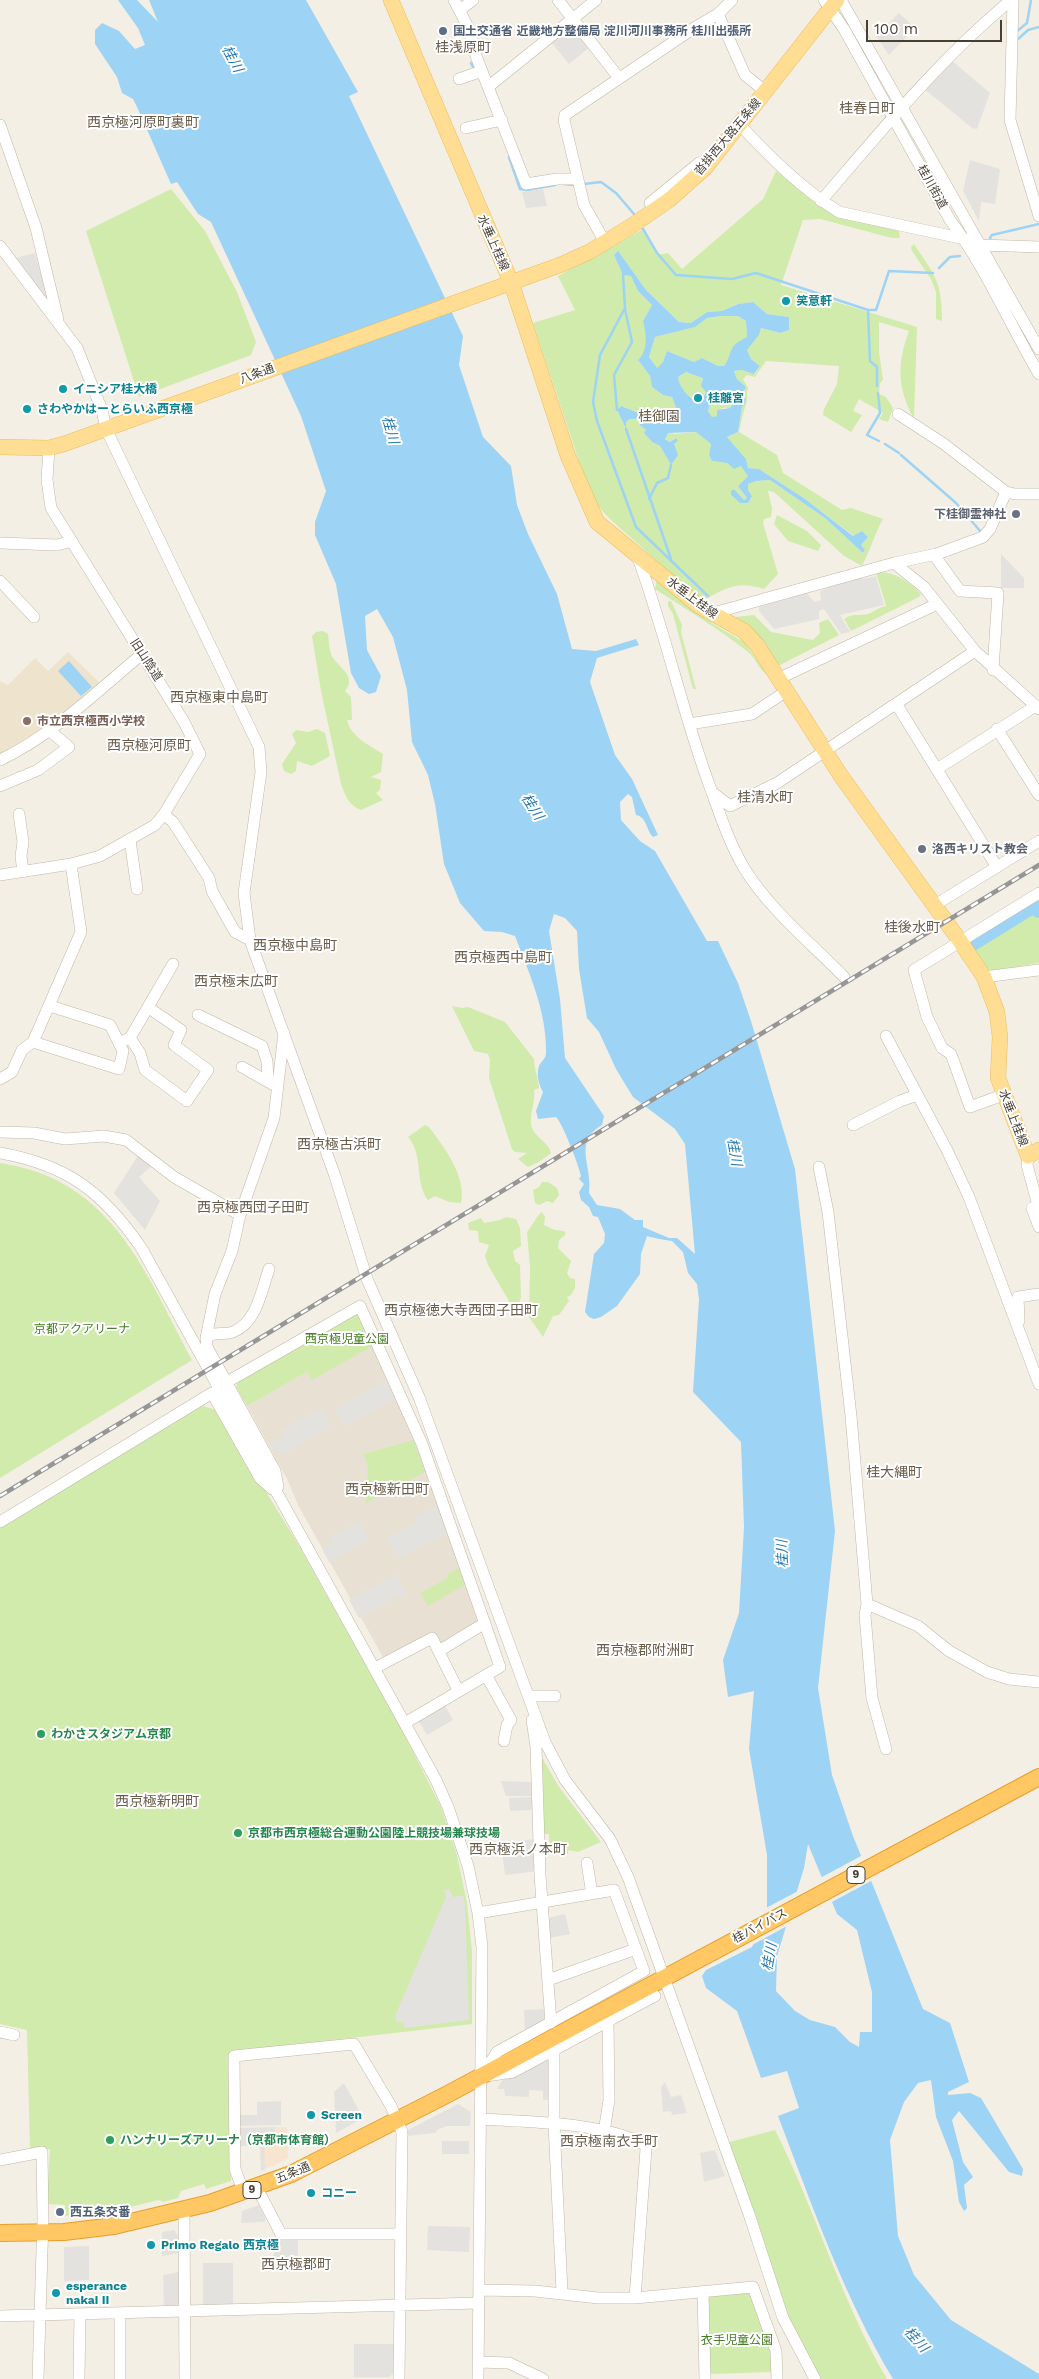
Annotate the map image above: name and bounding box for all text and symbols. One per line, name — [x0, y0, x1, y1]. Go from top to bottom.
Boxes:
scale bar — [869, 10, 1005, 42]
text: 100 m — [874, 20, 918, 38]
place label: 国土交通省 近畿地方整備局 淀川河川事務所 桂川出張所 — [453, 24, 751, 38]
marker: 国土交通省 近畿地方整備局 淀川河川事務所 桂川出張所 — [437, 25, 449, 37]
district label: 桂浅原町 — [435, 40, 491, 56]
water label: 桂川 — [218, 43, 246, 75]
street label: 沓掛西大路五条線 — [692, 96, 764, 178]
district label: 桂春日町 — [839, 101, 895, 117]
district label: 西京極河原町裏町 — [87, 115, 199, 131]
street label: 桂川街道 — [914, 163, 950, 211]
street label: 水垂上桂線 — [474, 213, 512, 273]
place label: 笑意軒 — [796, 294, 832, 308]
marker: 笑意軒 — [780, 295, 792, 307]
street label: 八条通 — [238, 361, 276, 387]
place label: イニシア桂大橋 — [73, 382, 157, 396]
marker: イニシア桂大橋 — [57, 383, 69, 395]
place label: 桂離宮 — [708, 391, 744, 405]
marker: 桂離宮 — [692, 392, 704, 404]
place label: さわやかはーとらいふ西京極 — [37, 402, 193, 416]
marker: さわやかはーとらいふ西京極 — [21, 403, 33, 415]
district label: 桂御園 — [638, 409, 680, 425]
water label: 桂川 — [378, 414, 402, 446]
place label: 下桂御霊神社 — [934, 507, 1006, 521]
marker: 下桂御霊神社 — [1010, 508, 1022, 520]
street label: 水垂上桂線 — [664, 574, 720, 622]
street label: 旧山陰道 — [127, 636, 165, 684]
district label: 西京極東中島町 — [170, 690, 268, 706]
place label: 市立西京極西小学校 — [37, 714, 145, 728]
marker: 市立西京極西小学校 — [21, 715, 33, 727]
district label: 西京極河原町 — [107, 738, 191, 754]
district label: 桂清水町 — [737, 790, 793, 806]
water label: 桂川 — [517, 791, 547, 823]
place label: 洛西キリスト教会 — [932, 842, 1028, 856]
marker: 洛西キリスト教会 — [916, 843, 928, 855]
district label: 桂後水町 — [884, 920, 940, 936]
district label: 西京極中島町 — [253, 938, 337, 954]
district label: 西京極西中島町 — [454, 950, 552, 966]
district label: 西京極末広町 — [194, 974, 278, 990]
street label: 水垂上桂線 — [996, 1087, 1030, 1149]
district label: 西京極古浜町 — [297, 1137, 381, 1153]
water label: 桂川 — [723, 1137, 745, 1167]
district label: 西京極西団子田町 — [197, 1200, 309, 1216]
district label: 西京極徳大寺西団子田町 — [384, 1303, 538, 1319]
park label: 京都アクアリーナ — [34, 1322, 130, 1336]
park label: 西京極児童公園 — [305, 1332, 389, 1346]
district label: 桂大縄町 — [866, 1465, 922, 1481]
district label: 西京極新田町 — [345, 1482, 429, 1498]
water label: 桂川 — [774, 1540, 792, 1568]
district label: 西京極郡附洲町 — [596, 1643, 694, 1659]
place label: わかさスタジアム京都 — [51, 1727, 171, 1741]
marker: わかさスタジアム京都 — [35, 1728, 47, 1740]
district label: 西京極新明町 — [115, 1794, 199, 1810]
place label: 京都市西京極総合運動公園陸上競技場兼球技場 — [248, 1826, 500, 1840]
marker: 京都市西京極総合運動公園陸上競技場兼球技場 — [232, 1827, 244, 1839]
district label: 西京極浜ノ本町 — [469, 1842, 567, 1858]
road number: 9 — [847, 1866, 865, 1884]
street label: 桂バイパス — [730, 1906, 790, 1946]
water label: 桂川 — [759, 1942, 781, 1972]
place label: Screen — [321, 2108, 362, 2122]
marker: Screen — [305, 2109, 317, 2121]
place label: ハンナリーズアリーナ（京都市体育館） — [120, 2133, 336, 2147]
marker: ハンナリーズアリーナ（京都市体育館） — [104, 2134, 116, 2146]
district label: 西京極南衣手町 — [560, 2134, 658, 2150]
street label: 五条通 — [274, 2159, 312, 2187]
road number: 9 — [243, 2182, 261, 2198]
place label: コニー — [321, 2186, 357, 2200]
marker: コニー — [305, 2187, 317, 2199]
place label: 西五条交番 — [70, 2205, 130, 2219]
marker: 西五条交番 — [54, 2206, 66, 2218]
place label: Primo Regalo 西京極 — [161, 2238, 279, 2252]
marker: Primo Regalo 西京極 — [145, 2239, 157, 2251]
district label: 西京極郡町 — [261, 2257, 331, 2273]
place label: esperance nakai II — [66, 2279, 127, 2307]
marker: esperance nakai II — [50, 2287, 62, 2299]
water label: 桂川 — [900, 2324, 932, 2356]
park label: 衣手児童公園 — [701, 2333, 773, 2347]

